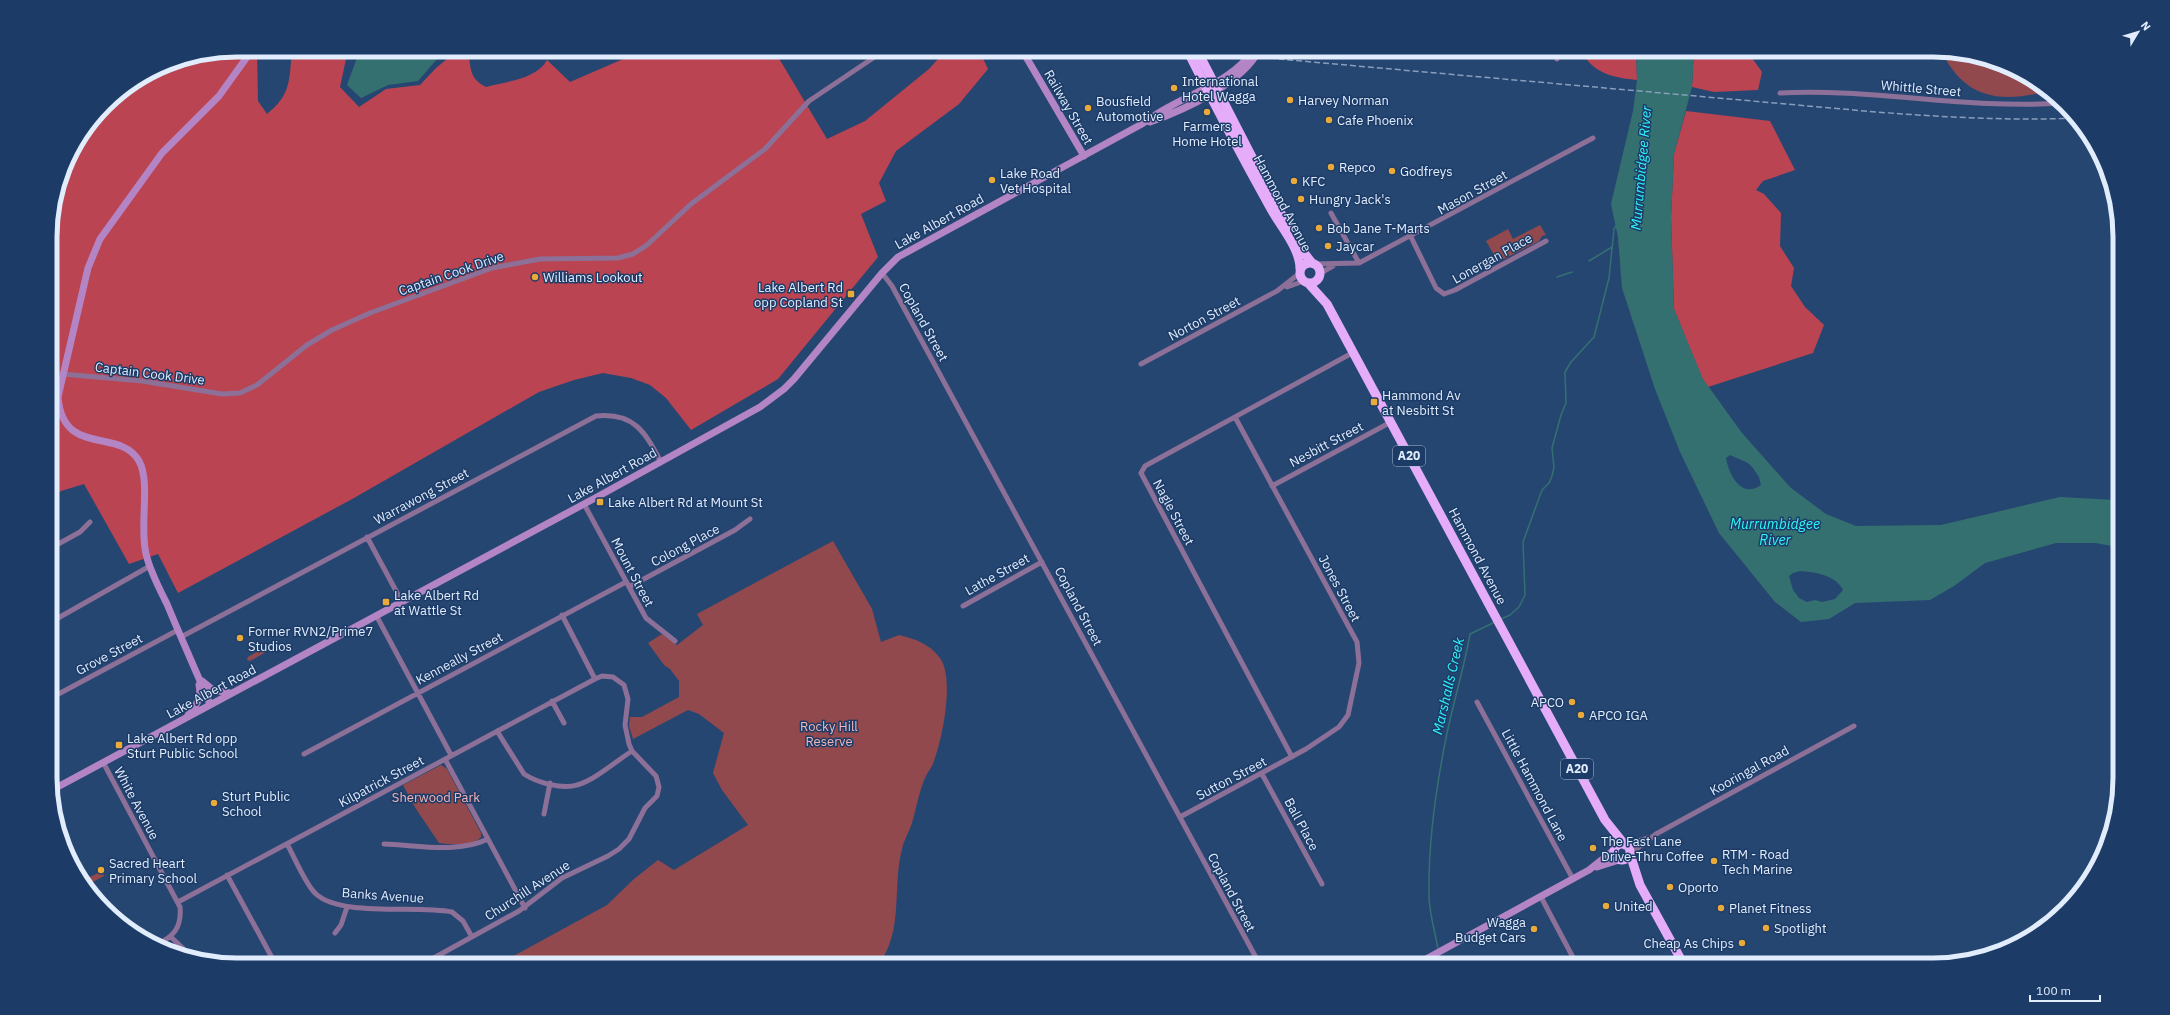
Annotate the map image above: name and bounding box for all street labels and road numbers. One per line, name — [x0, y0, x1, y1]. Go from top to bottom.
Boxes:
street label: Railway Street — [1040, 67, 1097, 148]
street label: Whittle Street — [1880, 77, 1962, 100]
street label: Hammond Avenue — [1250, 152, 1315, 255]
street label: Mason Street — [1434, 166, 1510, 219]
street label: Lake Albert Road — [892, 190, 987, 253]
street label: Lonergan Place — [1449, 229, 1535, 287]
street label: Captain Cook Drive — [396, 247, 506, 299]
street label: Copland Street — [895, 280, 952, 364]
street label: Norton Street — [1165, 292, 1243, 345]
street label: Captain Cook Drive — [94, 358, 206, 389]
street label: Nesbitt Street — [1286, 418, 1366, 471]
street label: Lake Albert Road — [565, 444, 660, 507]
road number: A20 — [1393, 446, 1425, 466]
street label: Warrawong Street — [371, 464, 472, 529]
street label: Nagle Street — [1149, 476, 1198, 548]
street label: Hammond Avenue — [1445, 505, 1510, 608]
street label: Colong Place — [648, 520, 723, 571]
street label: Mount Street — [607, 535, 658, 610]
street label: Lathe Street — [962, 550, 1033, 599]
street label: Jones Street — [1315, 552, 1364, 625]
street label: Copland Street — [1051, 564, 1106, 649]
street label: Kenneally Street — [413, 628, 506, 688]
street label: Grove Street — [73, 630, 145, 679]
street label: Lake Albert Road — [163, 661, 259, 722]
street label: Little Hammond Lane — [1498, 726, 1571, 844]
street label: Kooringal Road — [1707, 742, 1792, 799]
street label: Kilpatrick Street — [336, 752, 427, 811]
street label: Sutton Street — [1193, 753, 1269, 804]
road number: A20 — [1561, 759, 1593, 779]
street label: White Avenue — [110, 764, 163, 843]
street label: Ball Place — [1281, 795, 1323, 854]
street label: Copland Street — [1204, 850, 1259, 935]
street label: Churchill Avenue — [481, 857, 573, 924]
street label: Banks Avenue — [341, 884, 425, 907]

